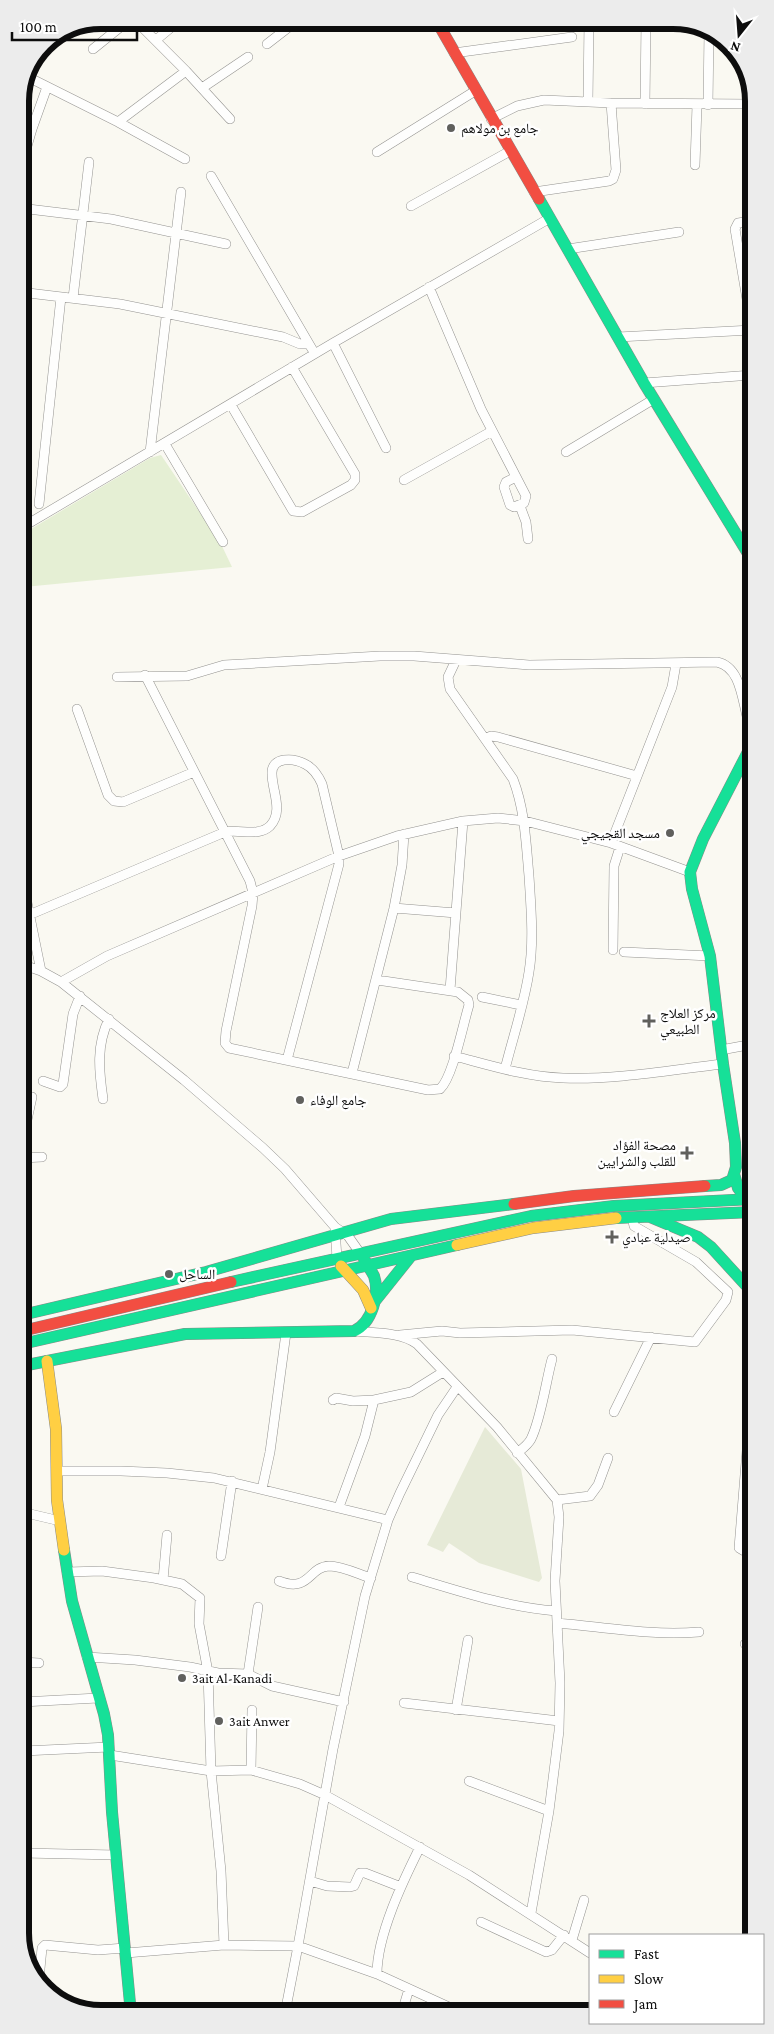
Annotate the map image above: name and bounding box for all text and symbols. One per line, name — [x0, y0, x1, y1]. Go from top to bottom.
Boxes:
scale bar — [12, 10, 138, 42]
north arrow — [714, 10, 764, 60]
text: 100 m — [20, 19, 57, 35]
text: N — [728, 38, 742, 56]
place label: جامع بن مولاهم — [461, 120, 539, 138]
marker: جامع بن مولاهم — [445, 122, 457, 134]
place label: مسجد القجيجي — [581, 825, 660, 845]
marker: مسجد القجيجي — [664, 827, 676, 839]
place label: مركز العلاج الطبيعي — [660, 1005, 716, 1041]
marker: مركز العلاج الطبيعي — [642, 1014, 656, 1028]
place label: جامع الوفاء — [310, 1092, 367, 1110]
marker: جامع الوفاء — [294, 1094, 306, 1106]
place label: مصحة الفؤاد للقلب والشرايين — [598, 1137, 676, 1170]
marker: مصحة الفؤاد للقلب والشرايين — [680, 1146, 694, 1160]
place label: صيدلية عبادي — [622, 1229, 691, 1249]
marker: صيدلية عبادي — [606, 1231, 618, 1243]
place label: الساحل — [179, 1266, 215, 1283]
marker: الساحل — [163, 1268, 175, 1280]
place label: 3ait Al-Kanadi — [192, 1670, 273, 1686]
marker: 3ait Al-Kanadi — [176, 1672, 188, 1684]
place label: 3ait Anwer — [229, 1713, 290, 1729]
marker: 3ait Anwer — [213, 1715, 225, 1727]
legend — [589, 1934, 764, 2024]
text: Fast — [634, 1946, 660, 1962]
text: Slow — [634, 1971, 664, 1987]
text: Jam — [632, 1996, 657, 2013]

